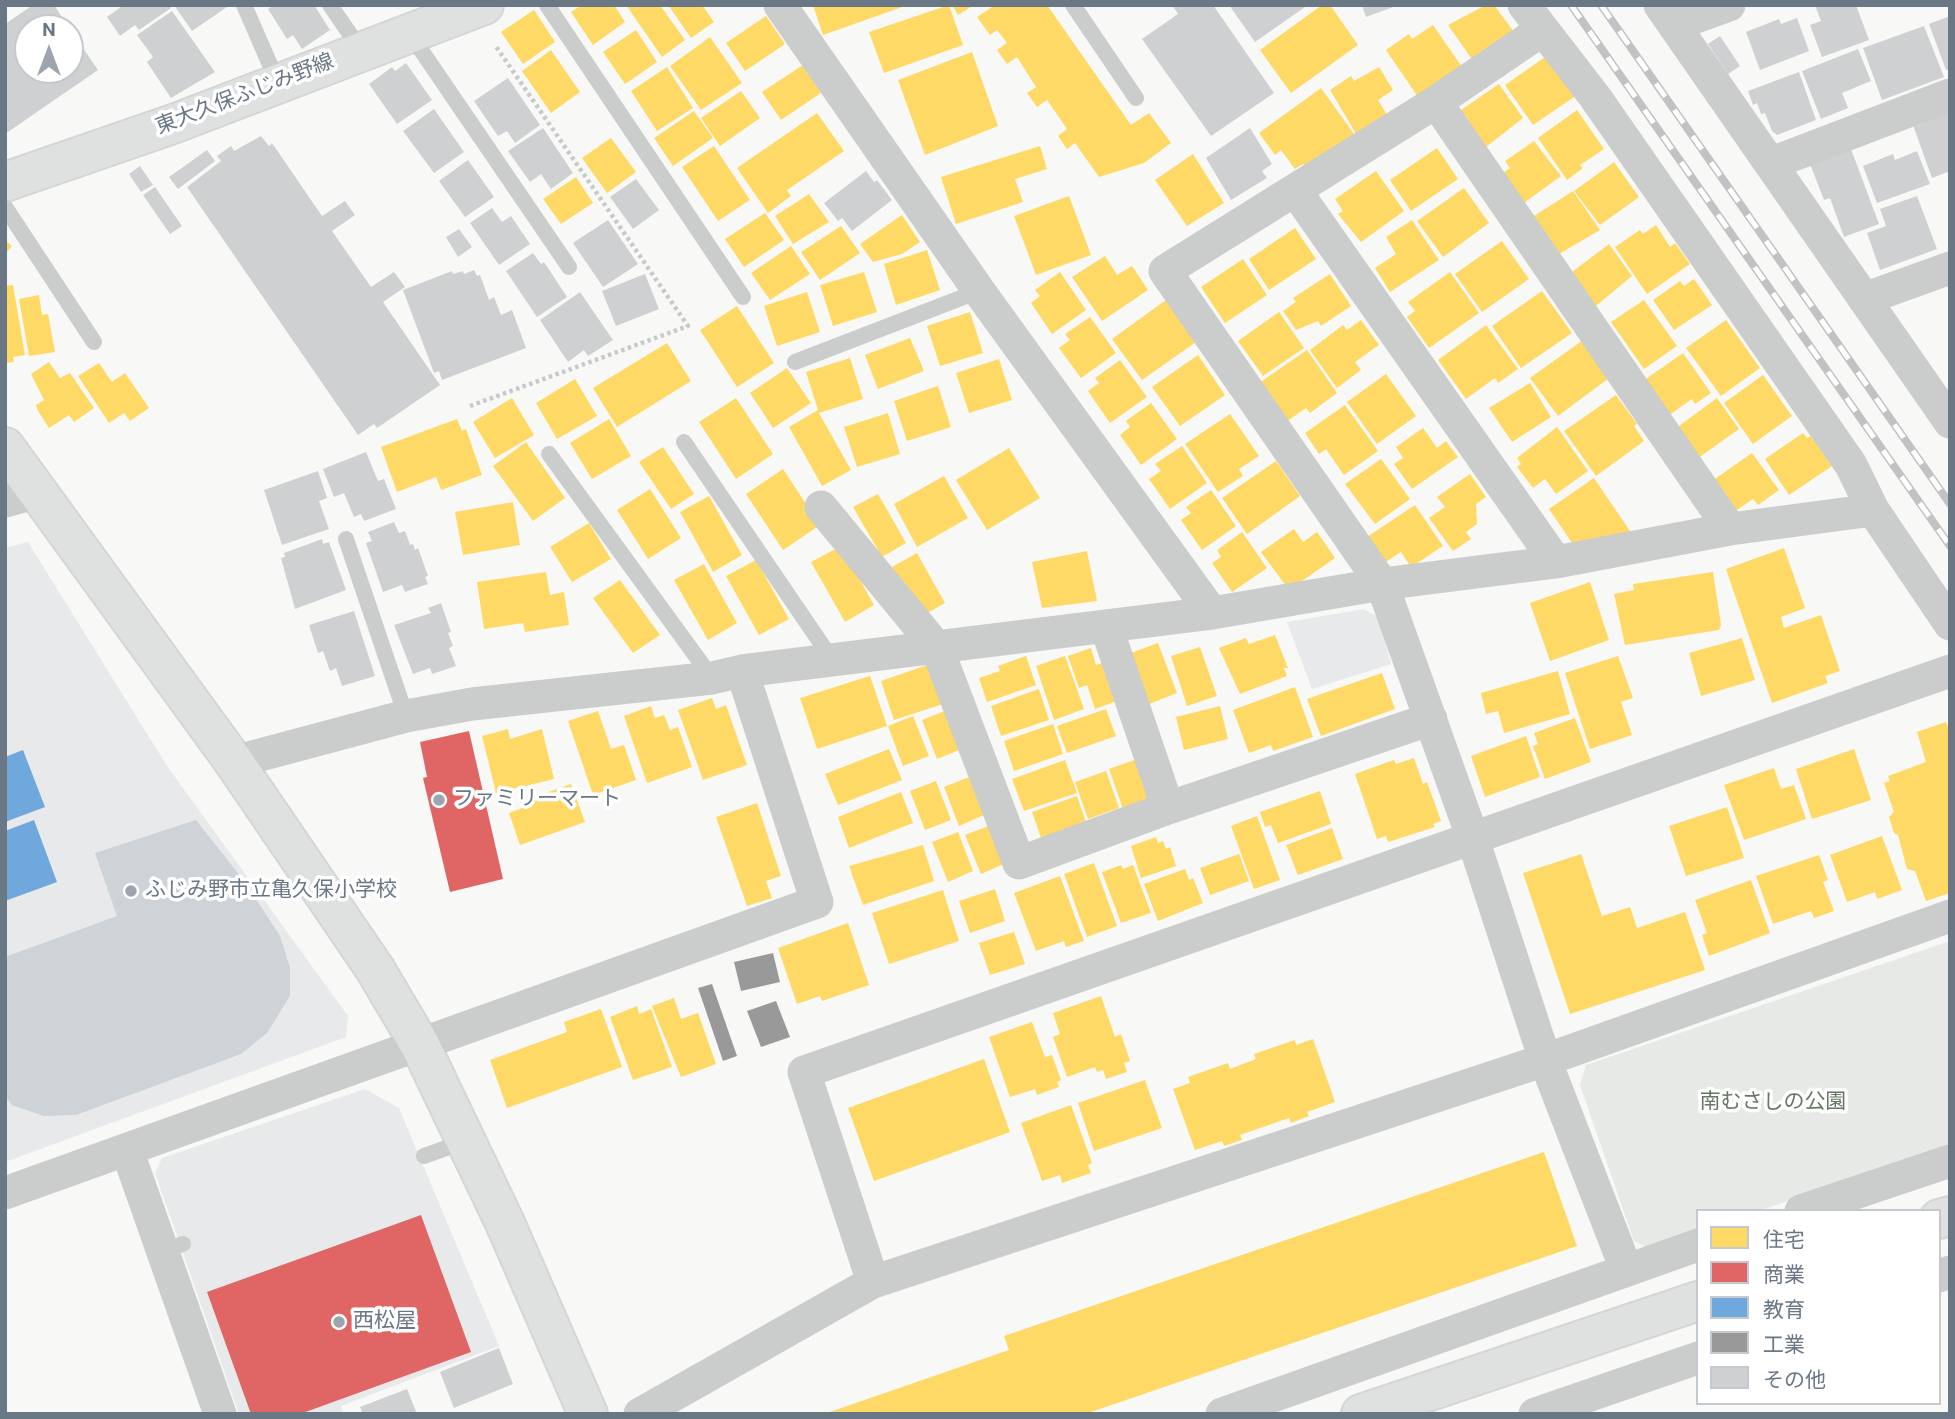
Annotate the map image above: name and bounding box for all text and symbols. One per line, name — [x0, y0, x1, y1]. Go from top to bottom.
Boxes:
north arrow — [14, 14, 84, 84]
text: N — [42, 18, 56, 41]
street label: 東大久保ふじみ野線 — [152, 49, 338, 141]
place label: ファミリーマート — [453, 787, 621, 813]
marker: ファミリーマート — [431, 792, 447, 808]
place label: ふじみ野市立亀久保小学校 — [145, 878, 397, 904]
marker: ふじみ野市立亀久保小学校 — [123, 883, 139, 899]
park label: 南むさしの公園 — [1700, 1090, 1846, 1116]
legend — [1696, 1209, 1941, 1405]
text: 住宅 — [1763, 1228, 1805, 1252]
text: 商業 — [1763, 1263, 1805, 1287]
text: 教育 — [1763, 1298, 1805, 1322]
place label: 西松屋 — [353, 1309, 416, 1335]
marker: 西松屋 — [331, 1314, 347, 1330]
text: 工業 — [1763, 1333, 1805, 1357]
text: その他 — [1763, 1368, 1826, 1392]

